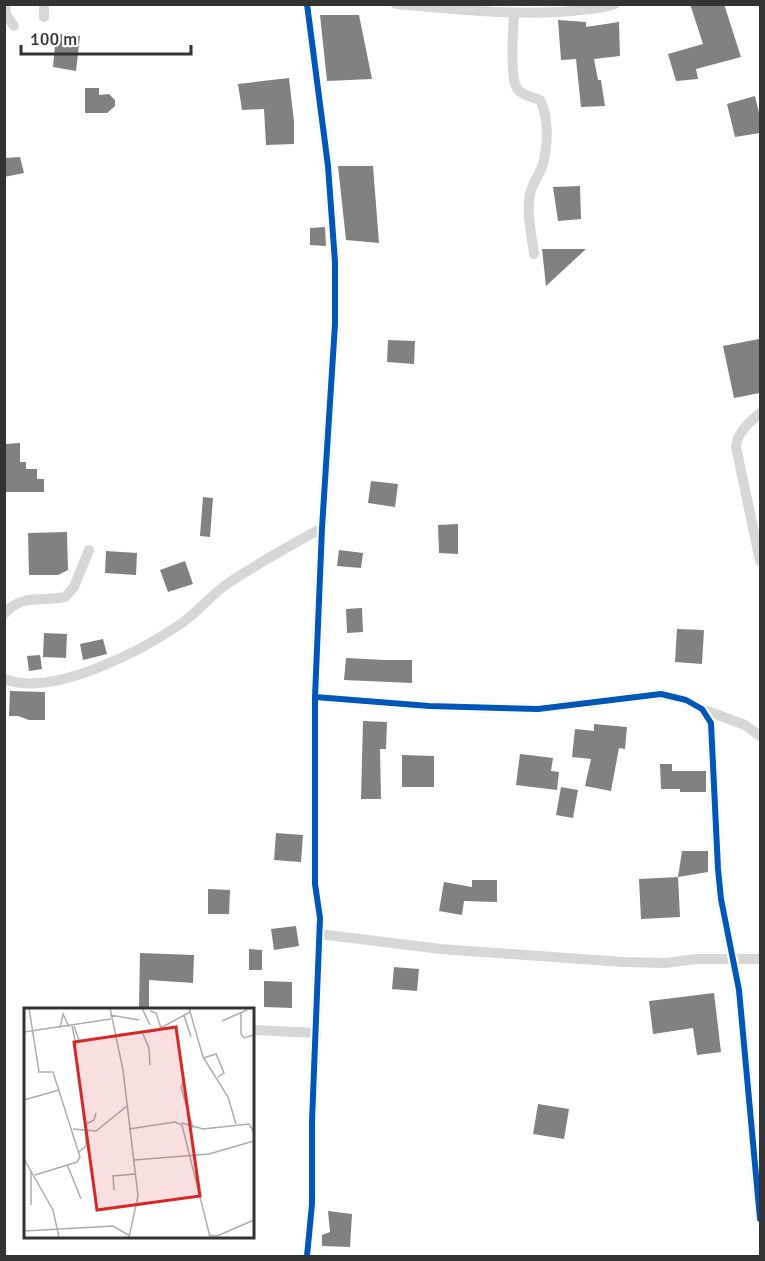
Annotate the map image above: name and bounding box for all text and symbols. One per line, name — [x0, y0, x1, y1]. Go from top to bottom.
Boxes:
scale bar — [21, 18, 190, 56]
text: 100 m — [30, 28, 77, 50]
inset map — [24, 1008, 254, 1237]

